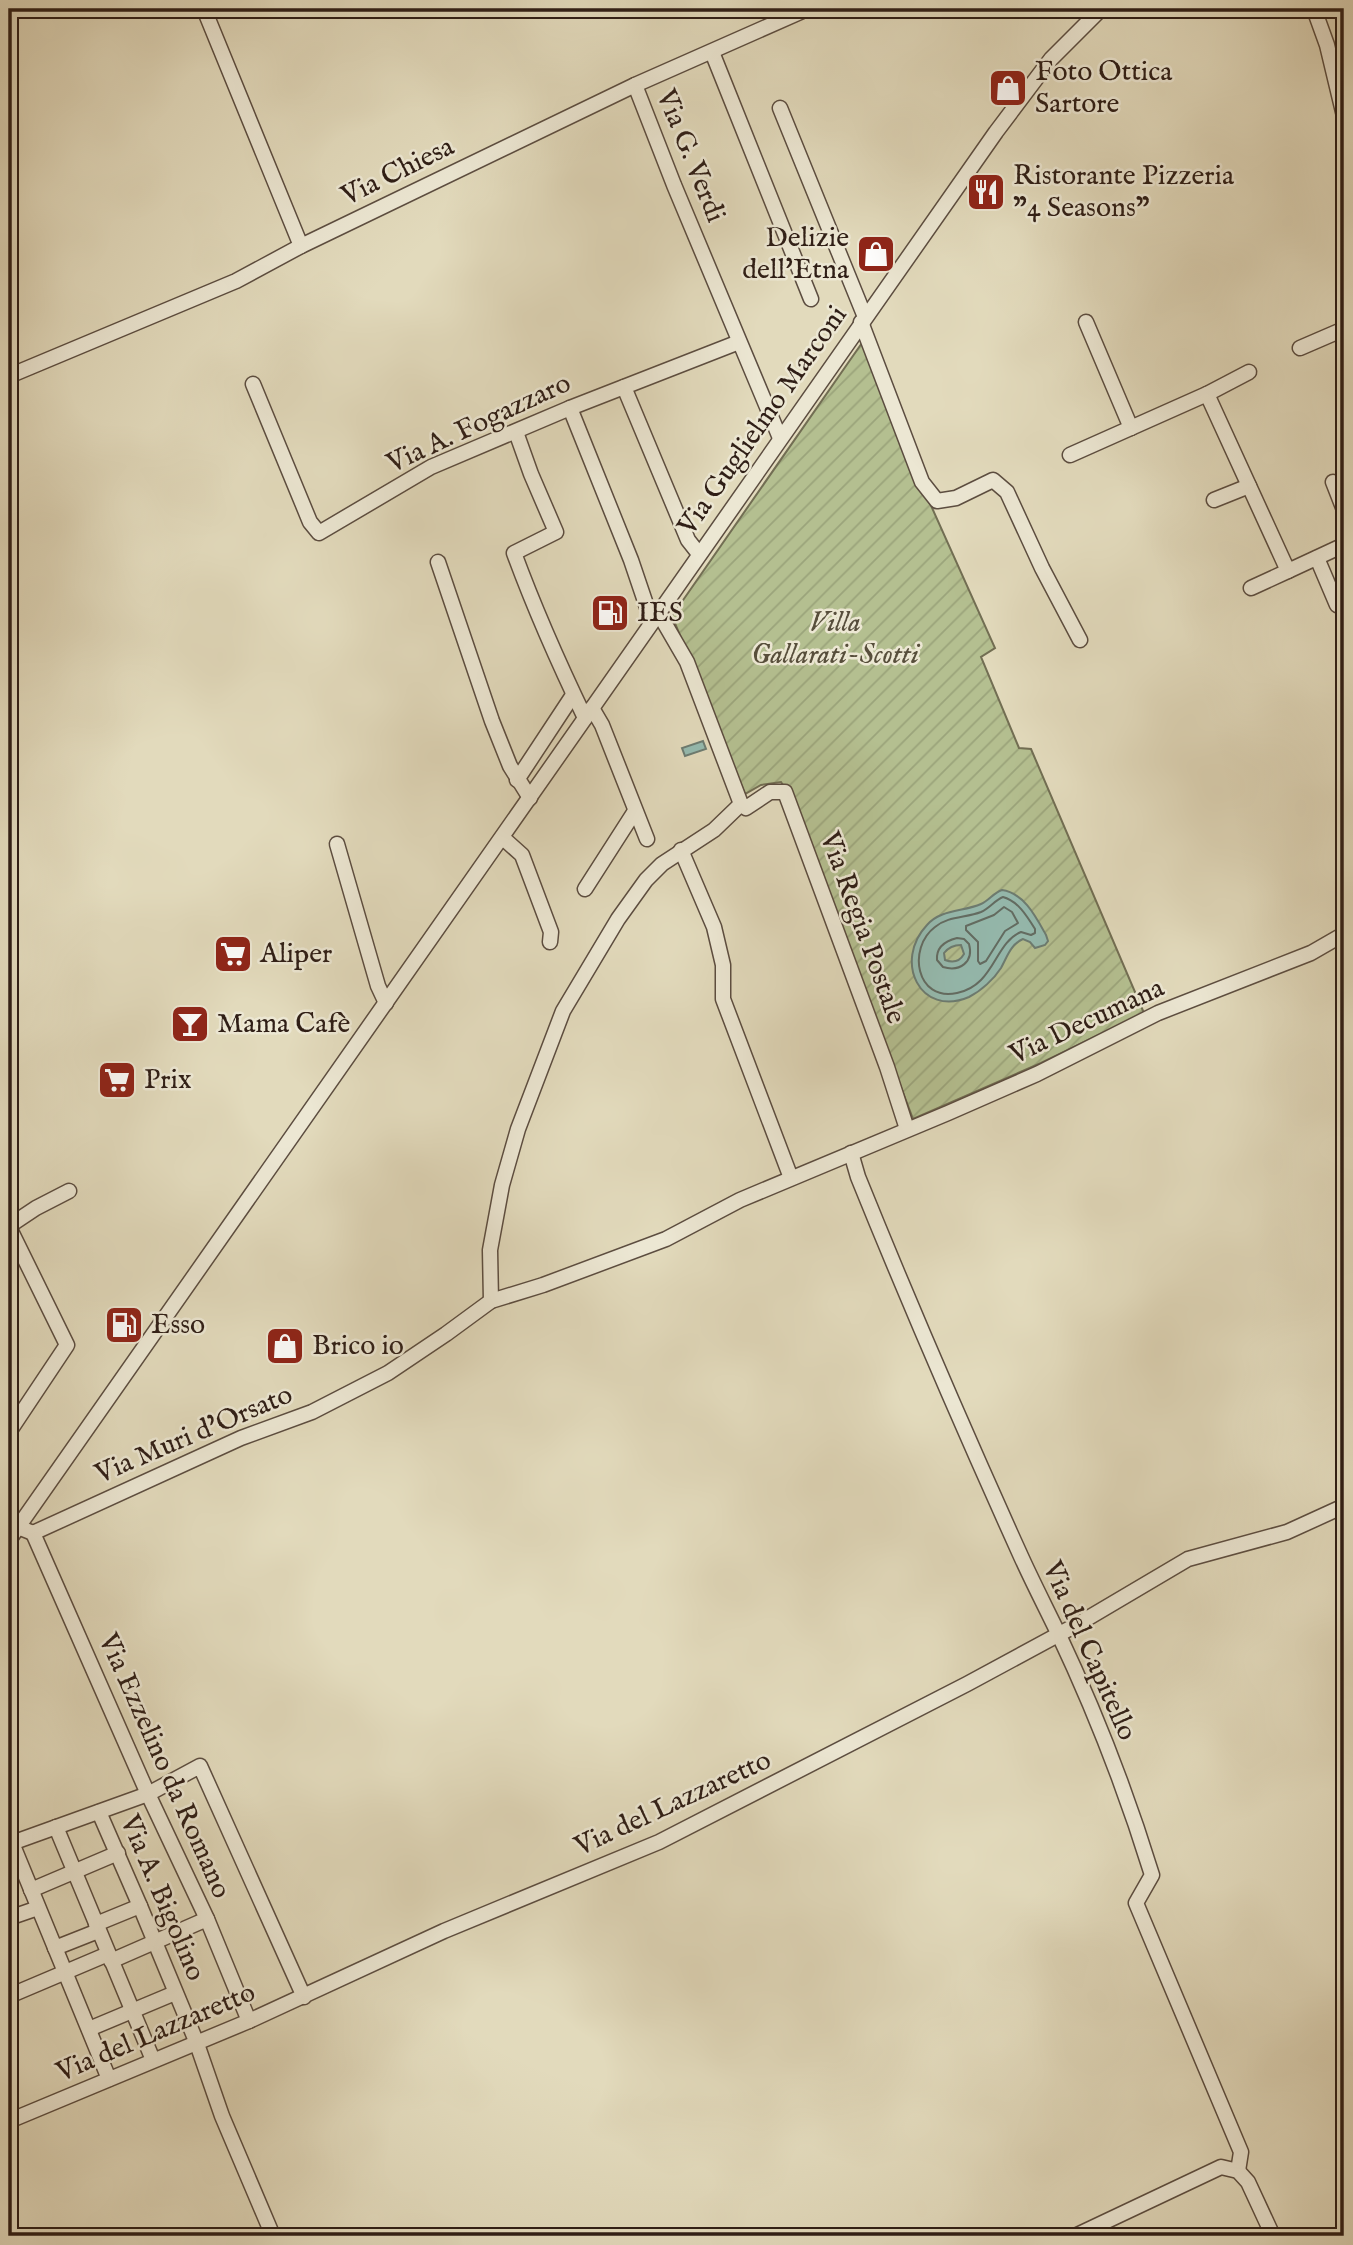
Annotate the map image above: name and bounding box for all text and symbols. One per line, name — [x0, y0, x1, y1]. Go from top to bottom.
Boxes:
place label: Foto Ottica Sartore — [1035, 55, 1173, 122]
shop icon: Foto Ottica Sartore — [987, 67, 1029, 109]
street label: Via G. Verdi — [647, 83, 733, 228]
street label: Via Chiesa — [335, 129, 461, 215]
place label: Ristorante Pizzeria "4 Seasons" — [1013, 159, 1235, 226]
restaurant icon: Ristorante Pizzeria "4 Seasons" — [965, 171, 1007, 213]
place label: Delizie dell'Etna — [742, 221, 850, 288]
shop icon: Delizie dell'Etna — [855, 233, 897, 275]
street label: Via Guglielmo Marconi — [670, 299, 855, 543]
street label: Via A. Fogazzaro — [381, 366, 577, 482]
fuel station icon: IES — [589, 592, 631, 634]
place label: IES — [637, 596, 683, 631]
park label: Villa Gallarati-Scotti — [751, 606, 921, 673]
street label: Via Regia Postale — [811, 826, 913, 1029]
supermarket icon: Aliper — [212, 933, 254, 975]
place label: Aliper — [259, 937, 332, 972]
street label: Via Decumana — [1003, 971, 1171, 1073]
bar icon: Mama Cafè — [169, 1003, 211, 1045]
place label: Mama Cafè — [217, 1007, 350, 1042]
supermarket icon: Prix — [96, 1059, 138, 1101]
place label: Prix — [144, 1063, 192, 1098]
fuel station icon: Esso — [103, 1304, 145, 1346]
place label: Esso — [151, 1308, 205, 1343]
shop icon: Brico io — [264, 1325, 306, 1367]
place label: Brico io — [312, 1329, 404, 1364]
street label: Via Muri d'Orsato — [89, 1378, 298, 1493]
street label: Via del Capitello — [1033, 1555, 1144, 1746]
street label: Via Ezzelino da Romano — [89, 1627, 238, 1904]
street label: Via del Lazzaretto — [568, 1743, 777, 1865]
street label: Via A. Bigolino — [111, 1809, 213, 1986]
street label: Via del Lazzaretto — [50, 1975, 261, 2091]

